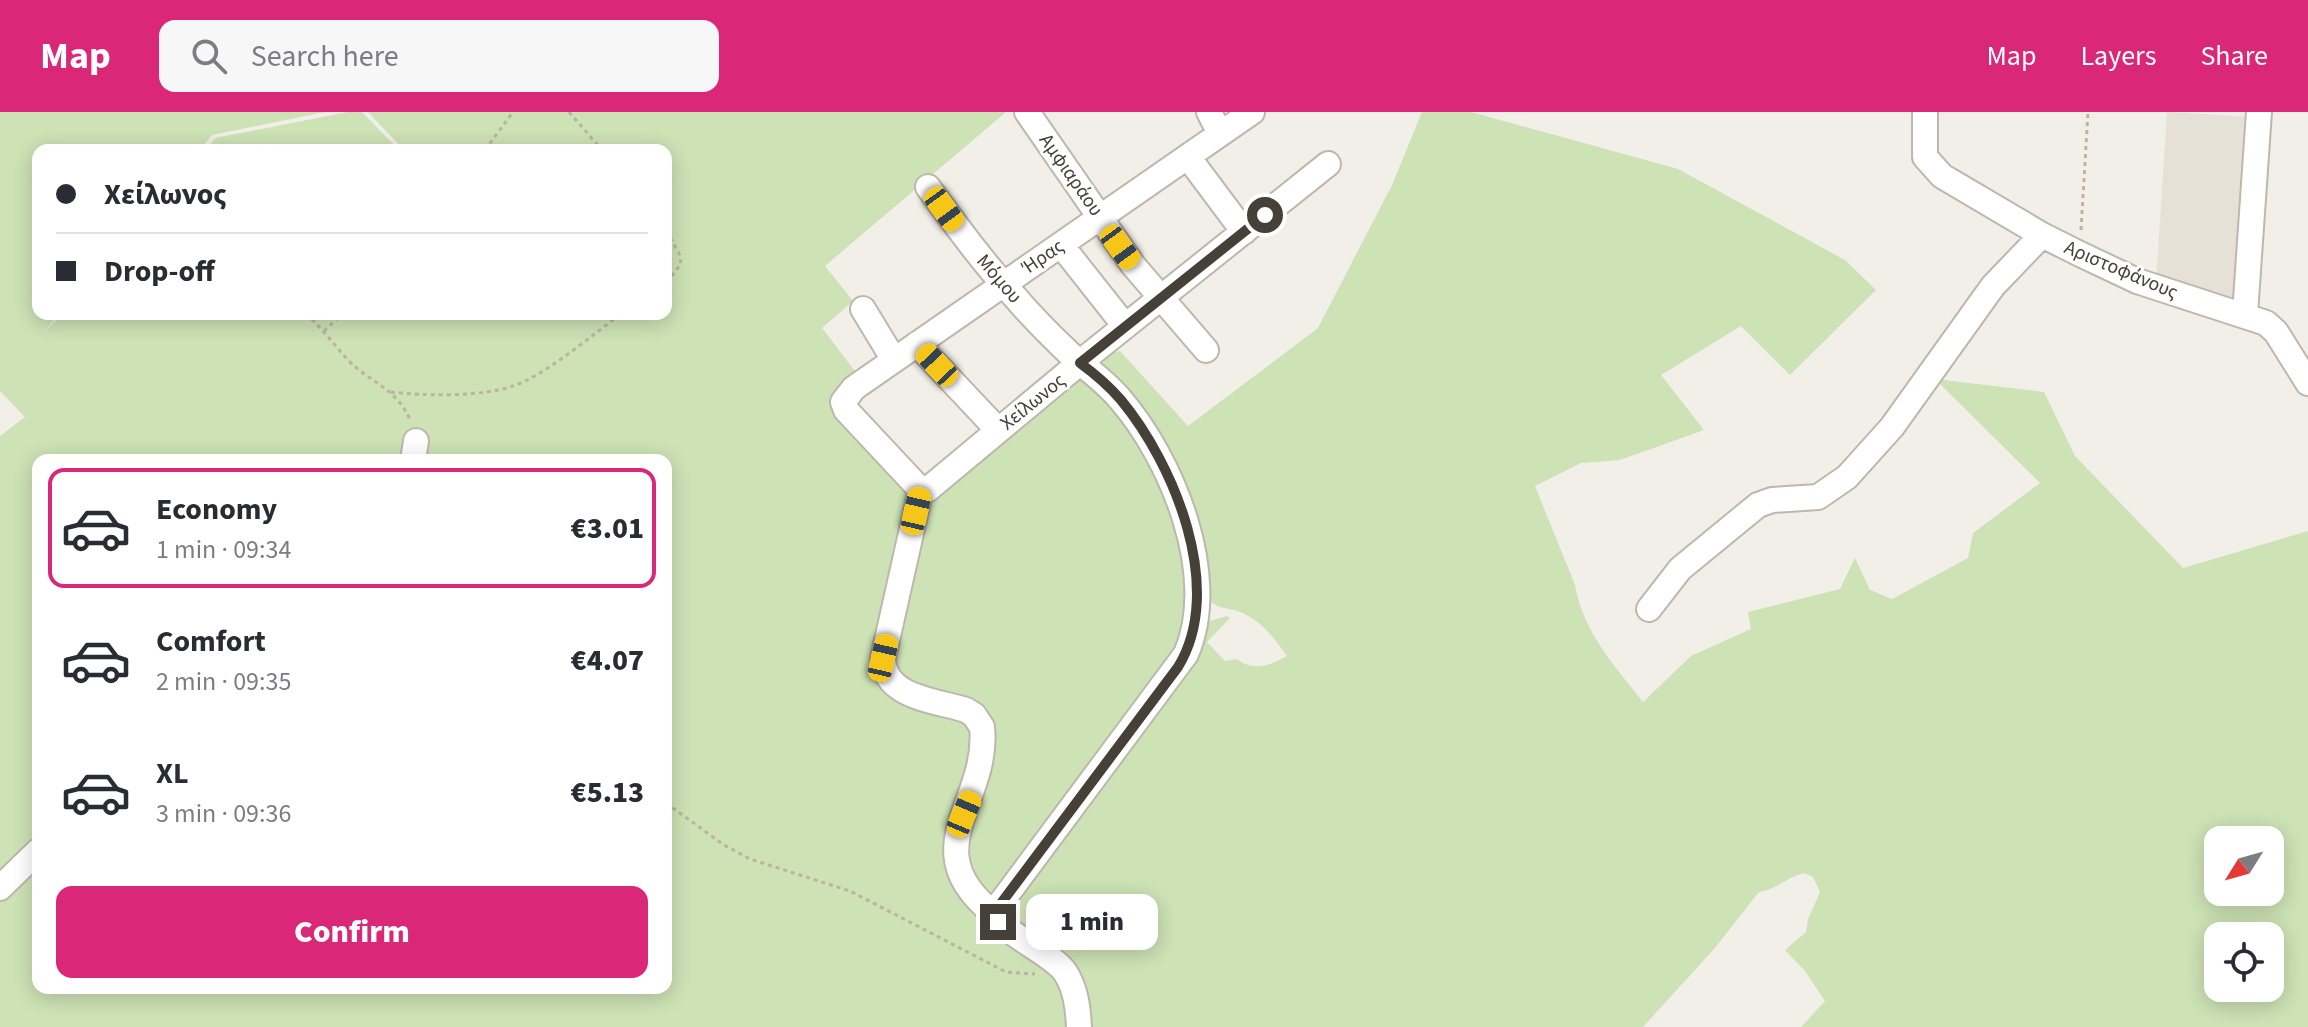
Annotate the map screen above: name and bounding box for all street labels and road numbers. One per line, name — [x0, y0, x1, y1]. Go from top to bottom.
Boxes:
street label: Αμφιαράου — [1032, 128, 1110, 222]
street label: Ήρας — [1015, 232, 1070, 282]
street label: Αριστοφάνους — [2060, 233, 2182, 307]
street label: Μόμου — [970, 248, 1028, 310]
street label: Χείλωνος — [995, 367, 1072, 437]

